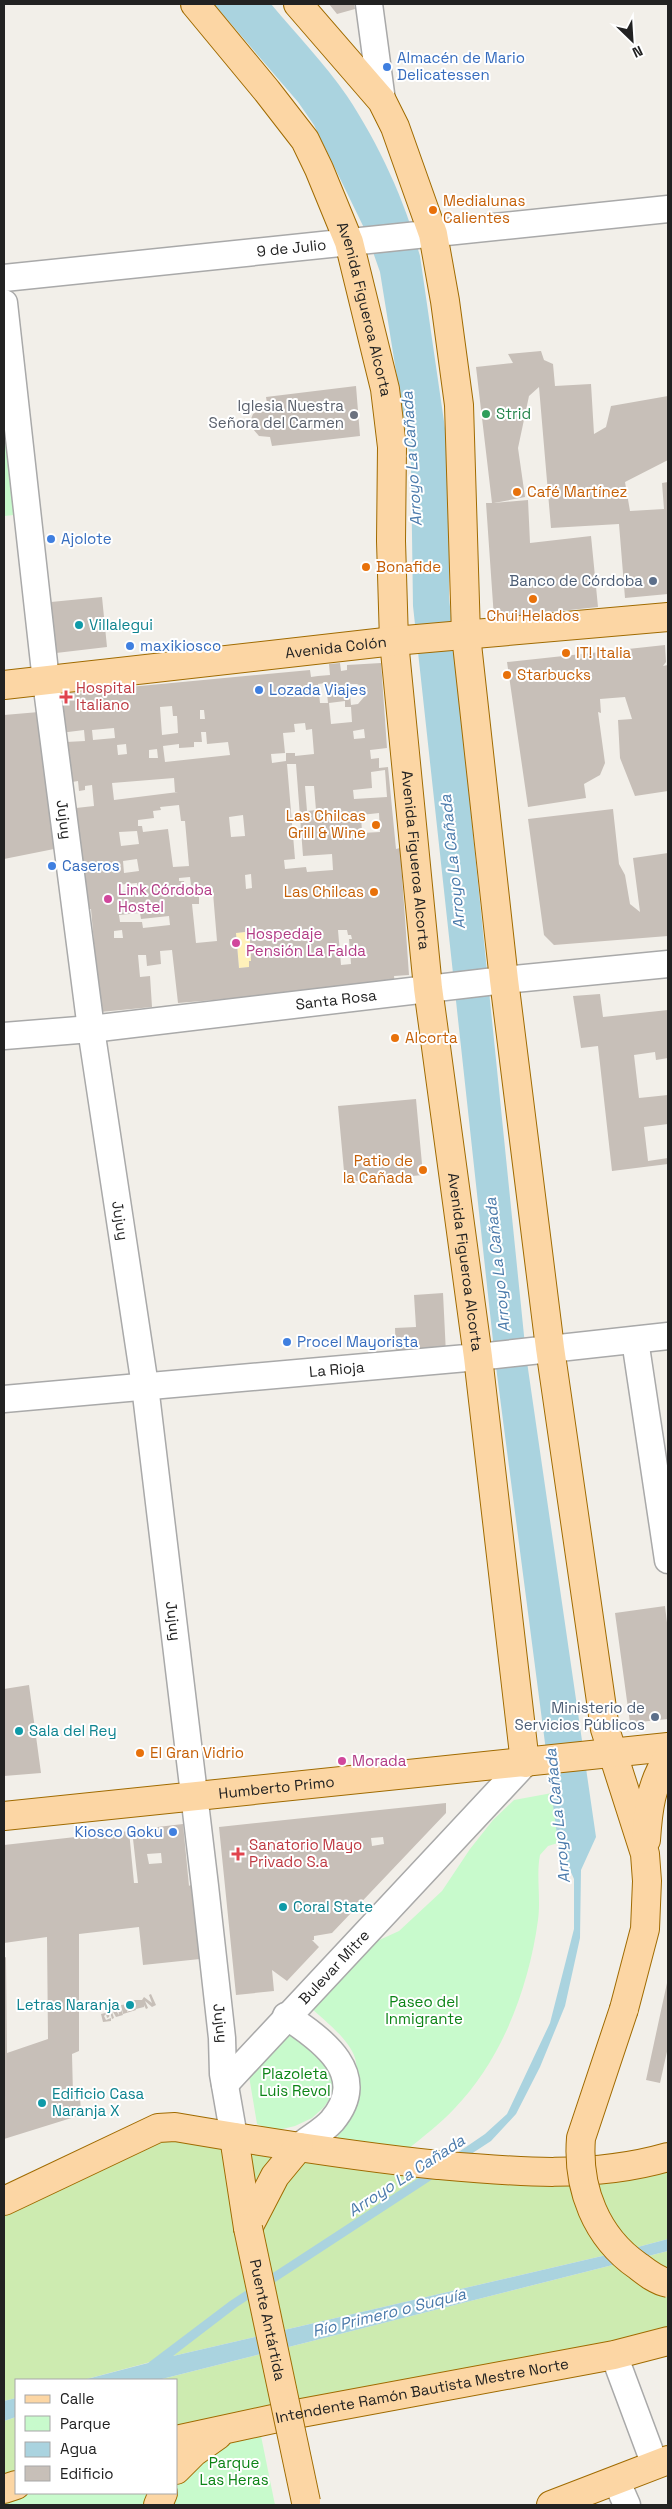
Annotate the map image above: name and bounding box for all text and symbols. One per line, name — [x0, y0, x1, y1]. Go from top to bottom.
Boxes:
north arrow — [607, 15, 657, 65]
text: N — [629, 42, 646, 62]
place label: Almacén de Mario Delicatessen — [397, 48, 525, 84]
marker: Almacén de Mario Delicatessen — [381, 61, 393, 73]
place label: Medialunas Calientes — [443, 191, 525, 227]
marker: Medialunas Calientes — [427, 204, 439, 216]
street label: Avenida Figueroa Alcorta — [333, 219, 396, 398]
street label: 9 de Julio — [256, 235, 327, 261]
water label: Arroyo La Cañada — [396, 390, 427, 527]
place label: Iglesia Nuestra Señora del Carmen — [209, 396, 344, 432]
place label: Strid — [496, 404, 531, 423]
marker: Strid — [480, 408, 492, 420]
marker: Iglesia Nuestra Señora del Carmen — [348, 409, 360, 421]
place label: Café Martínez — [527, 482, 627, 501]
marker: Café Martínez — [511, 486, 523, 498]
place label: Ajolote — [61, 529, 112, 548]
marker: Ajolote — [45, 533, 57, 545]
place label: Bonafide — [376, 557, 441, 576]
marker: Bonafide — [360, 561, 372, 573]
place label: Banco de Córdoba — [509, 571, 643, 590]
marker: Banco de Córdoba — [647, 575, 659, 587]
marker: Chui Helados — [527, 593, 539, 605]
place label: Chui Helados — [486, 606, 580, 625]
place label: Villalegui — [89, 615, 153, 634]
marker: Villalegui — [73, 619, 85, 631]
street label: Avenida Colón — [284, 632, 388, 662]
place label: maxikiosco — [140, 636, 221, 655]
marker: maxikiosco — [124, 640, 136, 652]
place label: IT! Italia — [576, 643, 632, 662]
marker: IT! Italia — [560, 647, 572, 659]
place label: Starbucks — [517, 665, 591, 684]
marker: Starbucks — [501, 669, 513, 681]
place label: Hospital Italiano — [76, 678, 136, 714]
place label: Lozada Viajes — [269, 680, 366, 699]
marker: Lozada Viajes — [253, 684, 265, 696]
marker: Hospital Italiano — [60, 691, 72, 703]
street label: Avenida Figueroa Alcorta — [398, 770, 434, 951]
water label: Arroyo La Cañada — [435, 793, 470, 930]
street label: Jujuy — [52, 798, 76, 840]
place label: Las Chilcas Grill & Wine — [286, 806, 366, 842]
marker: Las Chilcas Grill & Wine — [370, 819, 382, 831]
place label: Caseros — [62, 856, 120, 875]
marker: Caseros — [46, 860, 58, 872]
place label: Link Córdoba Hostel — [118, 880, 213, 916]
place label: Las Chilcas — [284, 882, 364, 901]
marker: Las Chilcas — [368, 886, 380, 898]
marker: Link Córdoba Hostel — [102, 893, 114, 905]
place label: Hospedaje Pensión La Falda — [246, 924, 366, 960]
marker: Hospedaje Pensión La Falda — [230, 937, 242, 949]
street label: Santa Rosa — [294, 985, 378, 1014]
place label: Alcorta — [405, 1028, 458, 1047]
marker: Alcorta — [389, 1032, 401, 1044]
place label: Patio de la Cañada — [343, 1151, 413, 1187]
marker: Patio de la Cañada — [417, 1164, 429, 1176]
street label: Avenida Figueroa Alcorta — [444, 1171, 487, 1353]
water label: Arroyo La Cañada — [480, 1196, 515, 1333]
street label: Jujuy — [108, 1199, 133, 1242]
place label: Procel Mayorista — [297, 1332, 419, 1351]
marker: Procel Mayorista — [281, 1336, 293, 1348]
street label: La Rioja — [308, 1357, 365, 1381]
street label: Jujuy — [162, 1600, 186, 1642]
place label: Ministerio de Servicios Públicos — [514, 1698, 645, 1734]
marker: Ministerio de Servicios Públicos — [649, 1711, 661, 1723]
place label: Sala del Rey — [29, 1721, 117, 1740]
marker: Sala del Rey — [13, 1725, 25, 1737]
place label: El Gran Vidrio — [150, 1743, 244, 1762]
marker: El Gran Vidrio — [134, 1747, 146, 1759]
water label: Arroyo La Cañada — [540, 1747, 575, 1884]
place label: Morada — [352, 1751, 407, 1770]
marker: Morada — [336, 1755, 348, 1767]
street label: Humberto Primo — [218, 1772, 335, 1803]
place label: Kiosco Goku — [74, 1822, 163, 1841]
marker: Kiosco Goku — [167, 1826, 179, 1838]
place label: Sanatorio Mayo Privado S.a — [249, 1835, 362, 1871]
marker: Sanatorio Mayo Privado S.a — [231, 1847, 245, 1861]
place label: Coral State — [293, 1897, 373, 1916]
marker: Coral State — [277, 1901, 289, 1913]
street label: Bulevar Mitre — [294, 1925, 373, 2008]
park label: Paseo del Inmigrante — [385, 1992, 463, 2028]
place label: Letras Naranja — [17, 1995, 120, 2014]
marker: Letras Naranja — [124, 1999, 136, 2011]
street label: Jujuy — [209, 2002, 232, 2043]
park label: Plazoleta Luis Revol — [259, 2064, 331, 2100]
place label: Edificio Casa Naranja X — [52, 2084, 145, 2120]
marker: Edificio Casa Naranja X — [36, 2097, 48, 2109]
water label: Arroyo La Cañada — [344, 2129, 469, 2221]
street label: Puente Antártida — [246, 2257, 290, 2383]
water label: Río Primero o Suquía — [310, 2283, 469, 2342]
street label: Intendente Ramón Bautista Mestre Norte — [274, 2354, 570, 2427]
legend — [15, 2379, 178, 2494]
text: Calle — [60, 2389, 95, 2408]
text: Parque — [60, 2414, 111, 2433]
text: Agua — [60, 2439, 97, 2458]
park label: Parque Las Heras — [199, 2453, 269, 2489]
text: Edificio — [60, 2464, 114, 2483]

